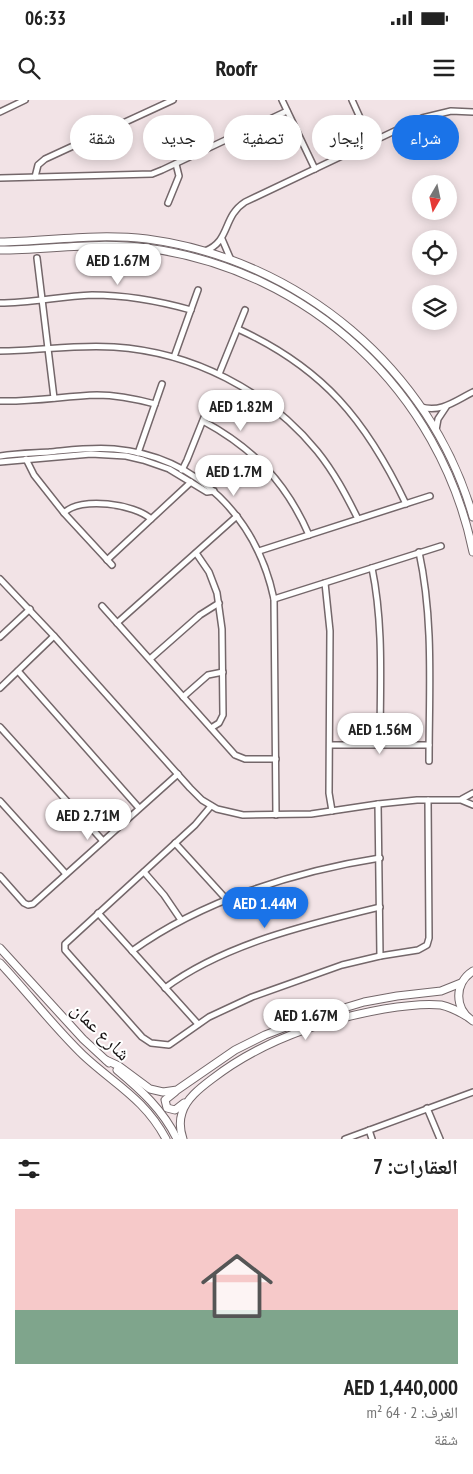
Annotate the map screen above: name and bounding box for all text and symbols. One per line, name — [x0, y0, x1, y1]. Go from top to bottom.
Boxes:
text: 06:33 — [25, 6, 66, 30]
icon: search — [15, 54, 43, 82]
text: Roofr — [216, 54, 257, 82]
icon: menu — [430, 54, 458, 82]
chip: شقة — [70, 115, 133, 160]
chip: جديد — [143, 115, 214, 160]
chip: تصفية — [224, 115, 302, 160]
chip: إيجار — [312, 115, 382, 160]
chip: شراء — [392, 115, 459, 160]
north arrow — [412, 175, 458, 220]
map controls — [412, 175, 457, 330]
button: locate — [412, 230, 457, 275]
pin: AED 1.67M — [61, 244, 175, 286]
text: AED 1.67M — [86, 250, 150, 270]
button: layers — [412, 285, 457, 330]
pin: AED 1.82M — [184, 390, 298, 432]
text: AED 1.82M — [209, 396, 273, 416]
pin: AED 1.7M — [182, 454, 286, 497]
text: AED 1.7M — [206, 461, 262, 481]
pin: AED 1.56M — [323, 712, 437, 755]
text: AED 1.56M — [348, 719, 412, 739]
pin: AED 2.71M — [31, 798, 145, 841]
text: AED 2.71M — [56, 805, 120, 825]
pin: AED 1.44M — [208, 886, 322, 929]
text: AED 1.44M — [233, 893, 297, 913]
street label: شارع عمان — [66, 997, 136, 1065]
pin: AED 1.67M — [249, 998, 363, 1041]
text: AED 1.67M — [274, 1005, 338, 1025]
text: العقارات: 7 — [373, 1153, 458, 1180]
icon: filters — [15, 1155, 43, 1183]
icon: home — [192, 1241, 282, 1331]
text: AED 1,440,000 — [344, 1374, 458, 1401]
text: الغرف: 2 · 64 m² — [367, 1402, 458, 1422]
text: شقة — [434, 1429, 458, 1449]

